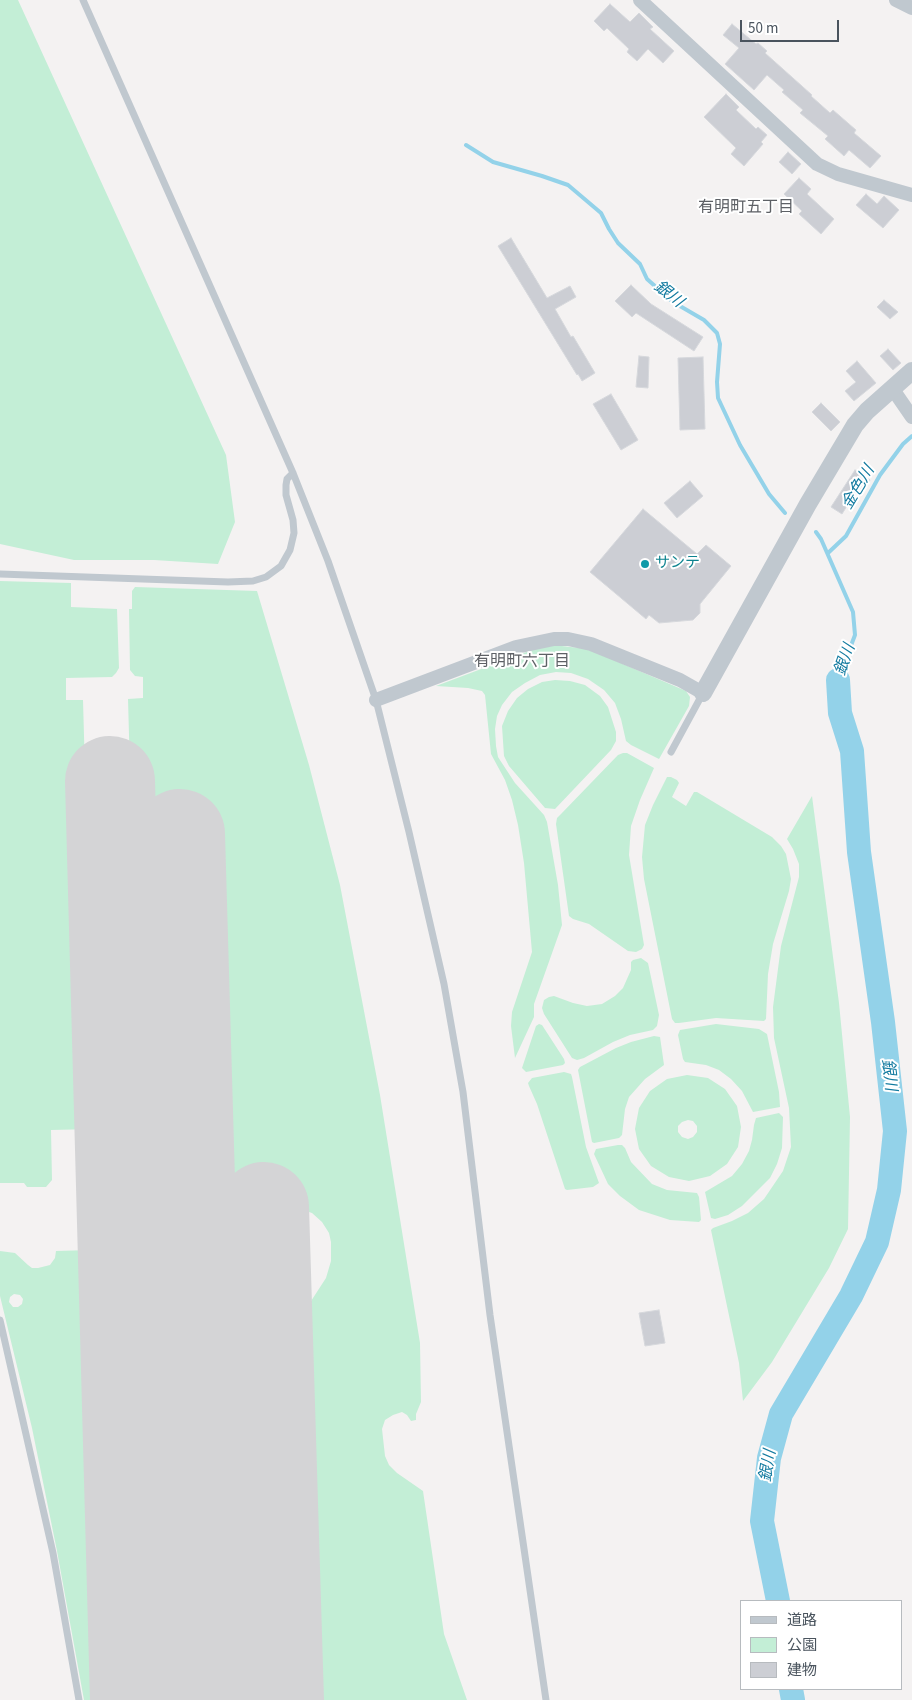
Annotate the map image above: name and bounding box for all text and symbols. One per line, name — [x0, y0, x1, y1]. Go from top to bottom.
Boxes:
scale bar — [742, 10, 841, 42]
text: 50 m — [748, 18, 778, 39]
district label: 有明町五丁目 — [698, 198, 794, 218]
water label: 銀川 — [649, 278, 687, 312]
water label: 金色川 — [838, 462, 880, 514]
place label: サンテ — [655, 555, 700, 573]
marker: サンテ — [639, 558, 651, 570]
water label: 銀川 — [832, 642, 860, 678]
district label: 有明町六丁目 — [474, 652, 570, 672]
water label: 銀川 — [877, 1058, 899, 1092]
water label: 銀川 — [757, 1449, 781, 1483]
legend — [740, 1600, 902, 1690]
text: 道路 — [787, 1610, 817, 1631]
text: 公園 — [787, 1635, 817, 1656]
text: 建物 — [787, 1660, 817, 1681]

